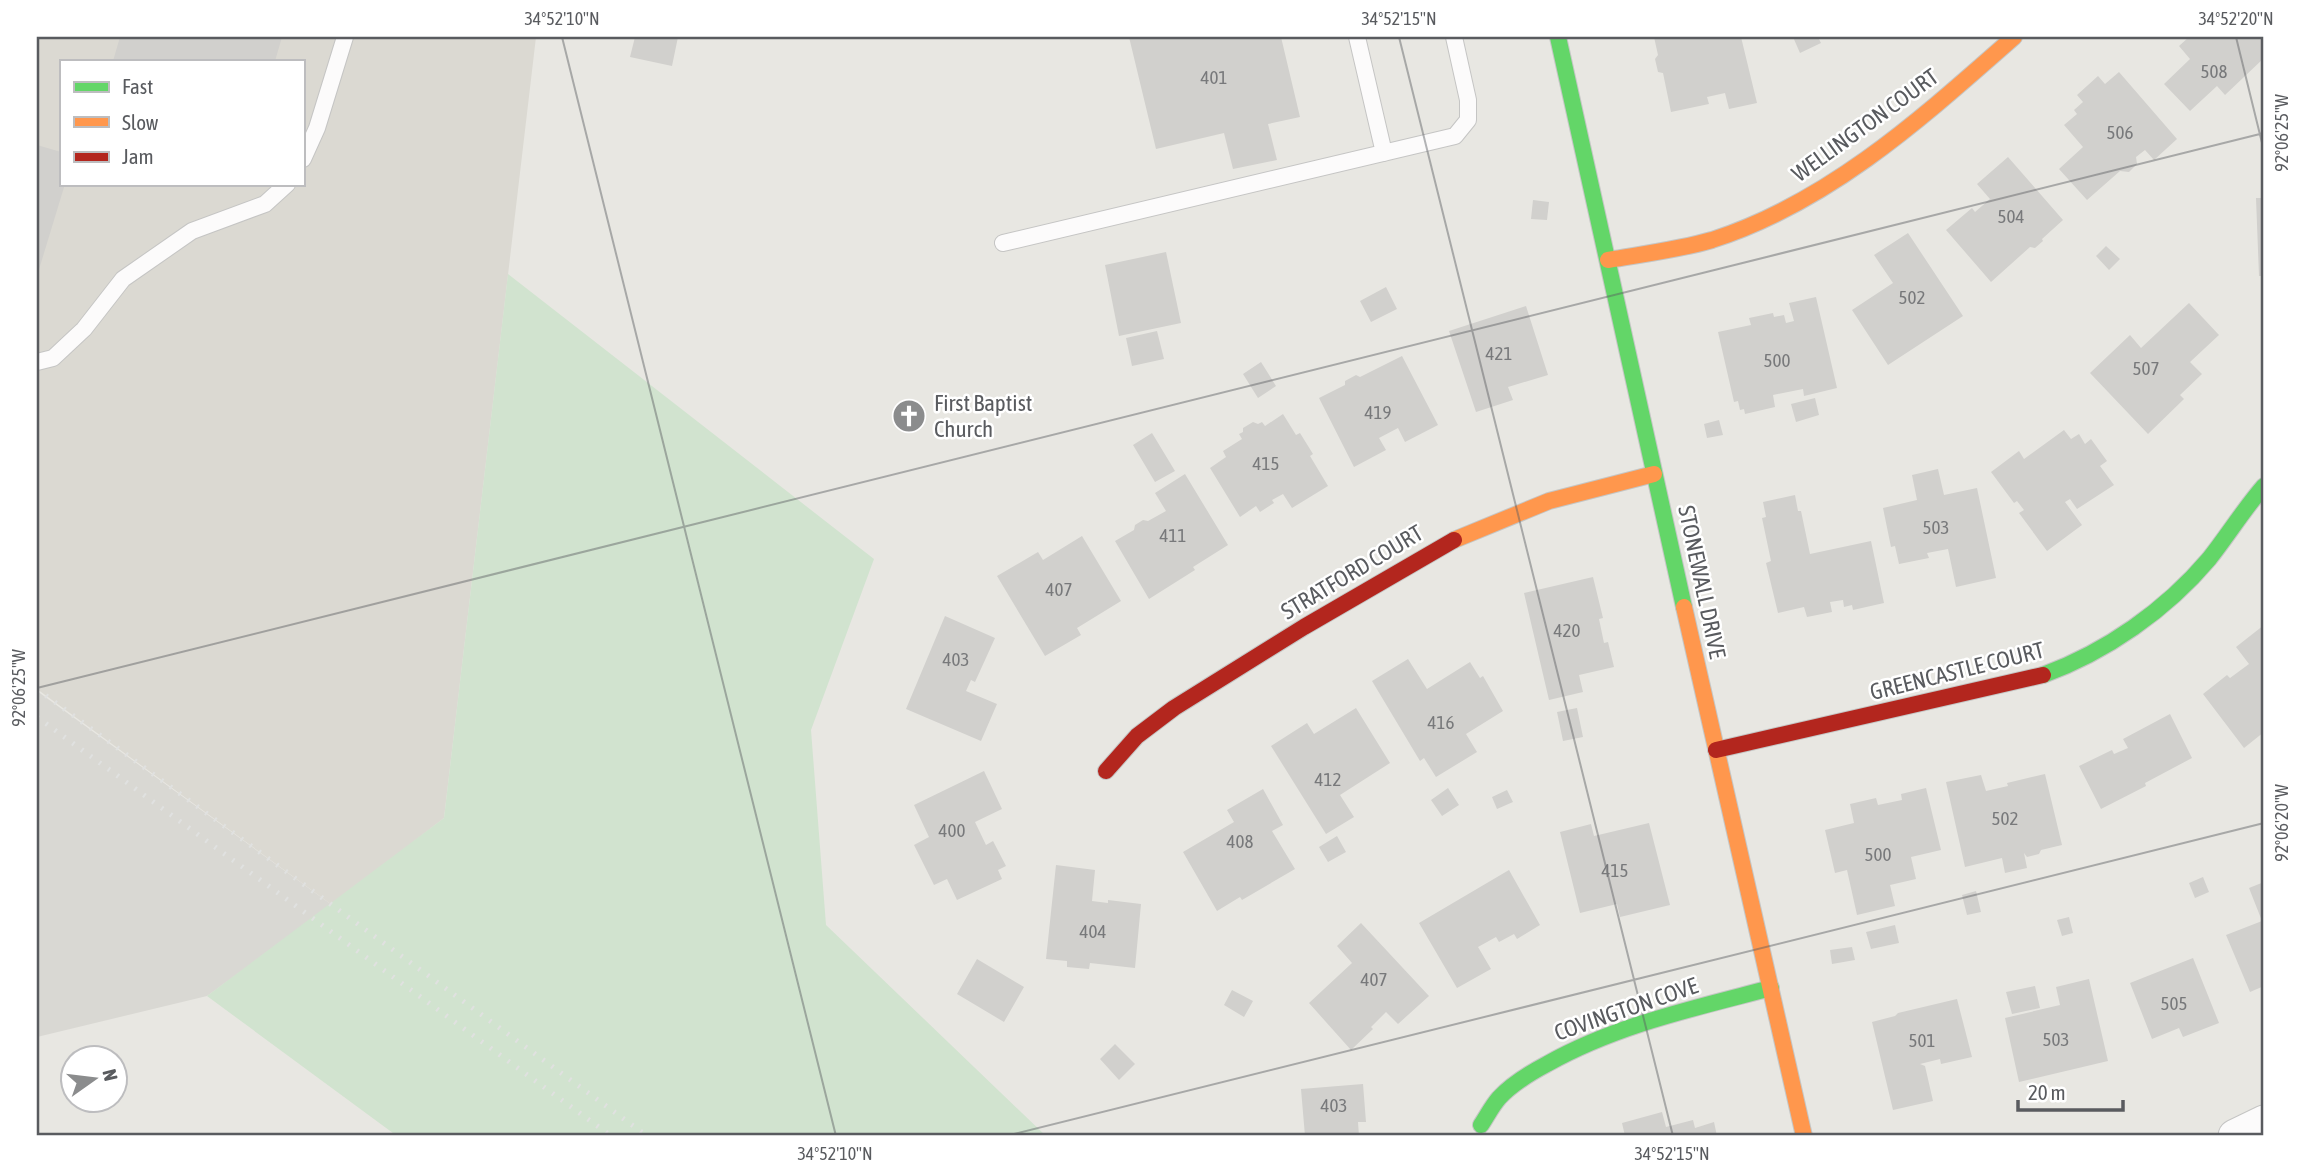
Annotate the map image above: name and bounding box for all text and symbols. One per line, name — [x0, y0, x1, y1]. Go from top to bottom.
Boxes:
text: 34°52'10"N — [524, 8, 600, 29]
text: 34°52'15"N — [1361, 8, 1437, 29]
text: 34°52'20"N — [2198, 8, 2274, 29]
legend — [60, 60, 304, 186]
house number: 508 — [2201, 60, 2227, 82]
street label: WELLINGTON COURT — [1787, 63, 1943, 187]
house number: 401 — [1201, 66, 1227, 88]
text: Fast — [122, 74, 153, 98]
text: 92°06'25"W — [2271, 94, 2292, 172]
text: Slow — [122, 110, 159, 134]
house number: 506 — [2107, 121, 2133, 143]
text: Jam — [122, 144, 154, 168]
house number: 504 — [1998, 205, 2024, 227]
house number: 502 — [1899, 286, 1925, 308]
house number: 421 — [1486, 342, 1512, 364]
house number: 500 — [1764, 349, 1790, 371]
house number: 507 — [2133, 357, 2159, 379]
place label: First Baptist Church — [934, 390, 1032, 442]
church icon: First Baptist Church — [890, 397, 928, 435]
house number: 419 — [1365, 401, 1391, 423]
house number: 415 — [1253, 452, 1279, 474]
street label: STONEWALL DRIVE — [1673, 503, 1731, 661]
house number: 503 — [1923, 516, 1949, 538]
street label: STRATFORD COURT — [1277, 520, 1427, 624]
house number: 411 — [1160, 524, 1186, 546]
house number: 407 — [1046, 578, 1072, 600]
house number: 420 — [1554, 619, 1580, 641]
street label: GREENCASTLE COURT — [1867, 637, 2047, 705]
house number: 403 — [943, 648, 969, 670]
text: 92°06'25"W — [8, 649, 29, 727]
house number: 416 — [1428, 711, 1454, 733]
house number: 412 — [1315, 768, 1341, 790]
text: 92°06'20"W — [2271, 784, 2292, 862]
house number: 502 — [1992, 807, 2018, 829]
house number: 400 — [939, 819, 965, 841]
house number: 408 — [1227, 830, 1253, 852]
house number: 500 — [1865, 843, 1891, 865]
house number: 415 — [1602, 859, 1628, 881]
house number: 404 — [1080, 920, 1106, 942]
house number: 407 — [1361, 968, 1387, 990]
street label: COVINGTON COVE — [1551, 972, 1701, 1046]
house number: 505 — [2161, 992, 2187, 1014]
house number: 503 — [2043, 1028, 2069, 1050]
house number: 501 — [1909, 1029, 1935, 1051]
north arrow — [60, 1044, 130, 1114]
text: N — [98, 1067, 123, 1083]
scale bar — [2018, 1068, 2122, 1112]
text: 20 m — [2028, 1080, 2066, 1104]
house number: 403 — [1321, 1094, 1347, 1116]
text: 34°52'10"N — [797, 1143, 873, 1164]
text: 34°52'15"N — [1634, 1143, 1710, 1164]

